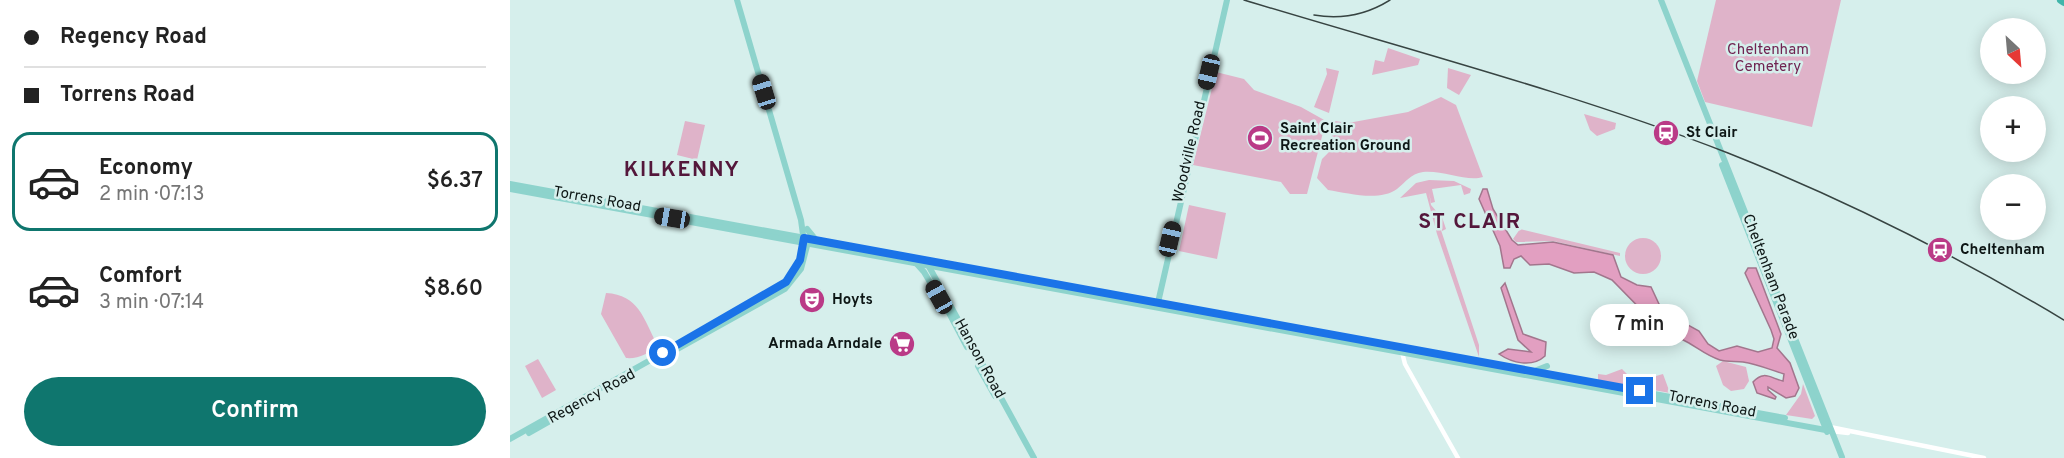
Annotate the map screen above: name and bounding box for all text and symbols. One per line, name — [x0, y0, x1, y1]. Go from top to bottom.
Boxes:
north arrow — [1980, 18, 2046, 84]
map controls — [1980, 18, 2046, 240]
text: Regency Road — [60, 24, 207, 51]
park label: Cheltenham Cemetery — [1727, 41, 1809, 77]
car — [1196, 52, 1222, 92]
car — [750, 72, 778, 112]
text: Torrens Road — [60, 82, 195, 109]
button: + — [1980, 96, 2046, 162]
street label: Woodville Road — [1169, 99, 1211, 205]
station icon: St Clair — [1651, 118, 1681, 148]
place label: Saint Clair Recreation Ground — [1280, 120, 1411, 156]
sports icon: Saint Clair Recreation Ground — [1245, 123, 1275, 153]
place label: St Clair — [1686, 124, 1738, 143]
icon: car — [27, 155, 81, 209]
text: Economy — [99, 155, 193, 182]
district label: KILKENNY — [624, 157, 740, 184]
text: $6.37 — [427, 168, 483, 195]
button: − — [1980, 174, 2046, 240]
text: 2 min · 07:13 — [99, 182, 205, 208]
street label: Torrens Road — [552, 183, 642, 217]
car — [653, 206, 691, 230]
district label: ST CLAIR — [1418, 209, 1522, 236]
street label: Cheltenham Parade — [1737, 212, 1803, 342]
car — [1157, 219, 1183, 259]
station icon: Cheltenham — [1925, 235, 1955, 265]
place label: Cheltenham — [1960, 241, 2045, 260]
icon: car — [27, 263, 81, 317]
text: Comfort — [99, 263, 182, 290]
text: $8.60 — [424, 276, 483, 303]
car — [922, 277, 956, 317]
theatre icon: Hoyts — [797, 285, 827, 315]
text: 3 min · 07:14 — [99, 290, 204, 316]
place label: Hoyts — [832, 291, 873, 310]
callout: 7 min — [1590, 304, 1690, 346]
text: 7 min — [1615, 312, 1664, 338]
street label: Hanson Road — [949, 316, 1009, 402]
supermarket icon: Armada Arndale — [887, 329, 917, 359]
place label: Armada Arndale — [768, 335, 882, 354]
route start — [649, 339, 676, 366]
street label: Regency Road — [545, 365, 639, 429]
button: Confirm — [24, 377, 486, 446]
route end — [1626, 377, 1653, 404]
street label: Torrens Road — [1667, 387, 1757, 423]

